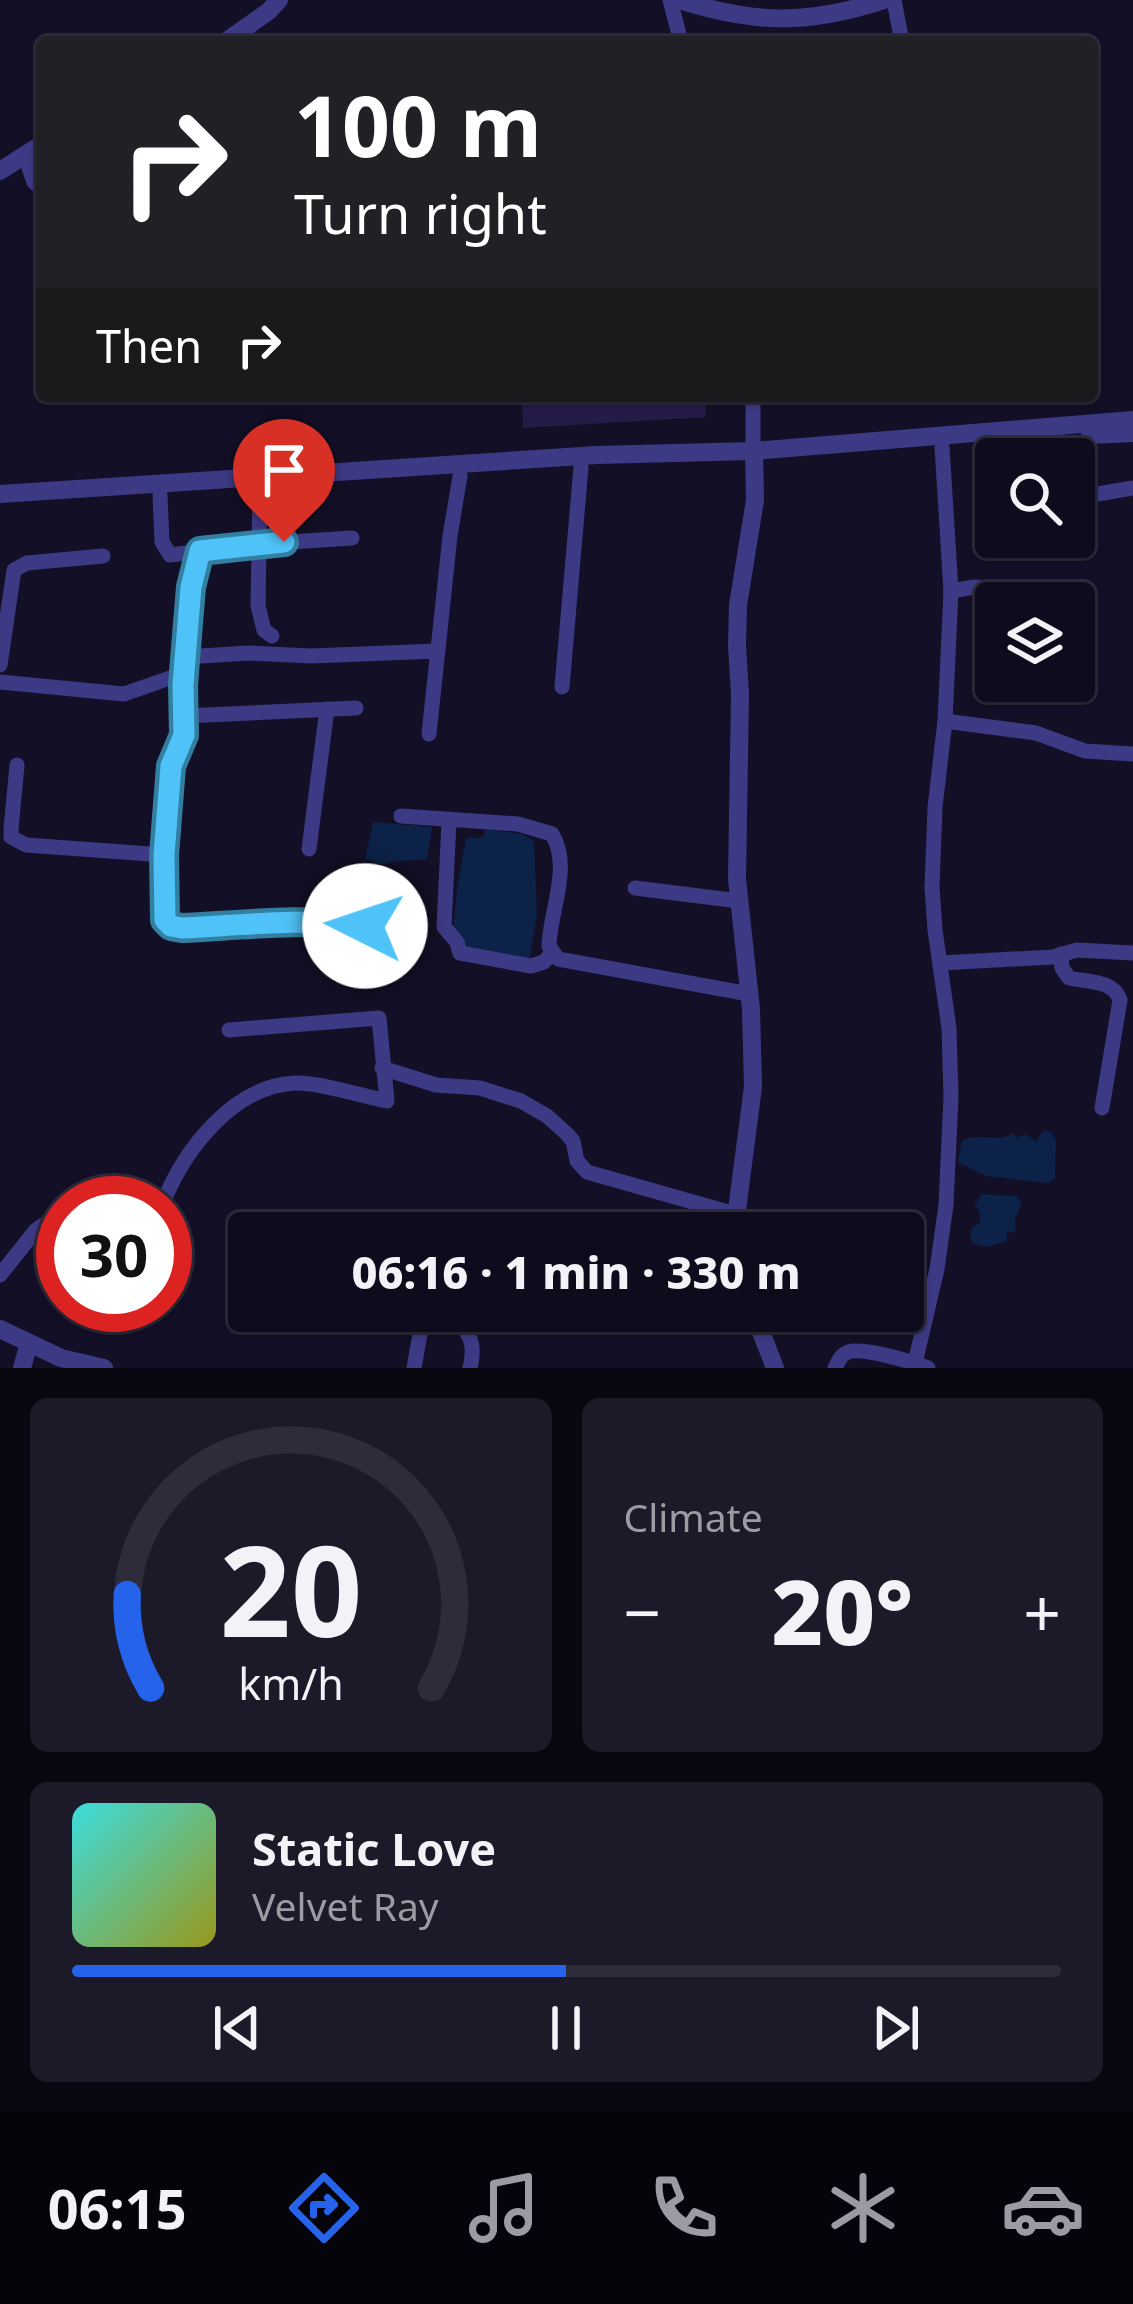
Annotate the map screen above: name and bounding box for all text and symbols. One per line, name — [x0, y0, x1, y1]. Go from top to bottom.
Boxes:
text: 100 m — [294, 67, 542, 182]
icon: right — [96, 84, 252, 240]
text: Turn right — [294, 176, 547, 250]
icon: right — [226, 312, 292, 378]
text: Then — [96, 315, 202, 376]
pin — [233, 419, 335, 542]
icon: arrive — [251, 437, 317, 503]
map controls — [975, 438, 1095, 702]
button: search — [975, 438, 1095, 558]
button: layers — [975, 582, 1095, 702]
position arrow — [302, 863, 428, 989]
speed limit sign: 30 — [36, 1176, 192, 1332]
text: 06:16 · 1 min · 330 m — [351, 1241, 801, 1302]
text: Climate — [624, 1490, 763, 1543]
text: 20 — [219, 1504, 362, 1674]
text: 20° — [771, 1549, 913, 1671]
text: − — [624, 1566, 661, 1656]
text: + — [1023, 1566, 1061, 1656]
text: km/h — [238, 1654, 343, 1713]
text: Static Love — [252, 1818, 496, 1879]
text: Velvet Ray — [252, 1879, 439, 1932]
icon: previous — [204, 1995, 270, 2061]
icon: pause — [533, 1995, 599, 2061]
icon: next — [863, 1995, 929, 2061]
icon: directions — [282, 2166, 366, 2250]
icon: music — [462, 2166, 546, 2250]
icon: phone — [642, 2166, 726, 2250]
icon: climate — [821, 2166, 905, 2250]
icon: car — [1001, 2166, 1085, 2250]
text: 06:15 — [48, 2171, 187, 2245]

